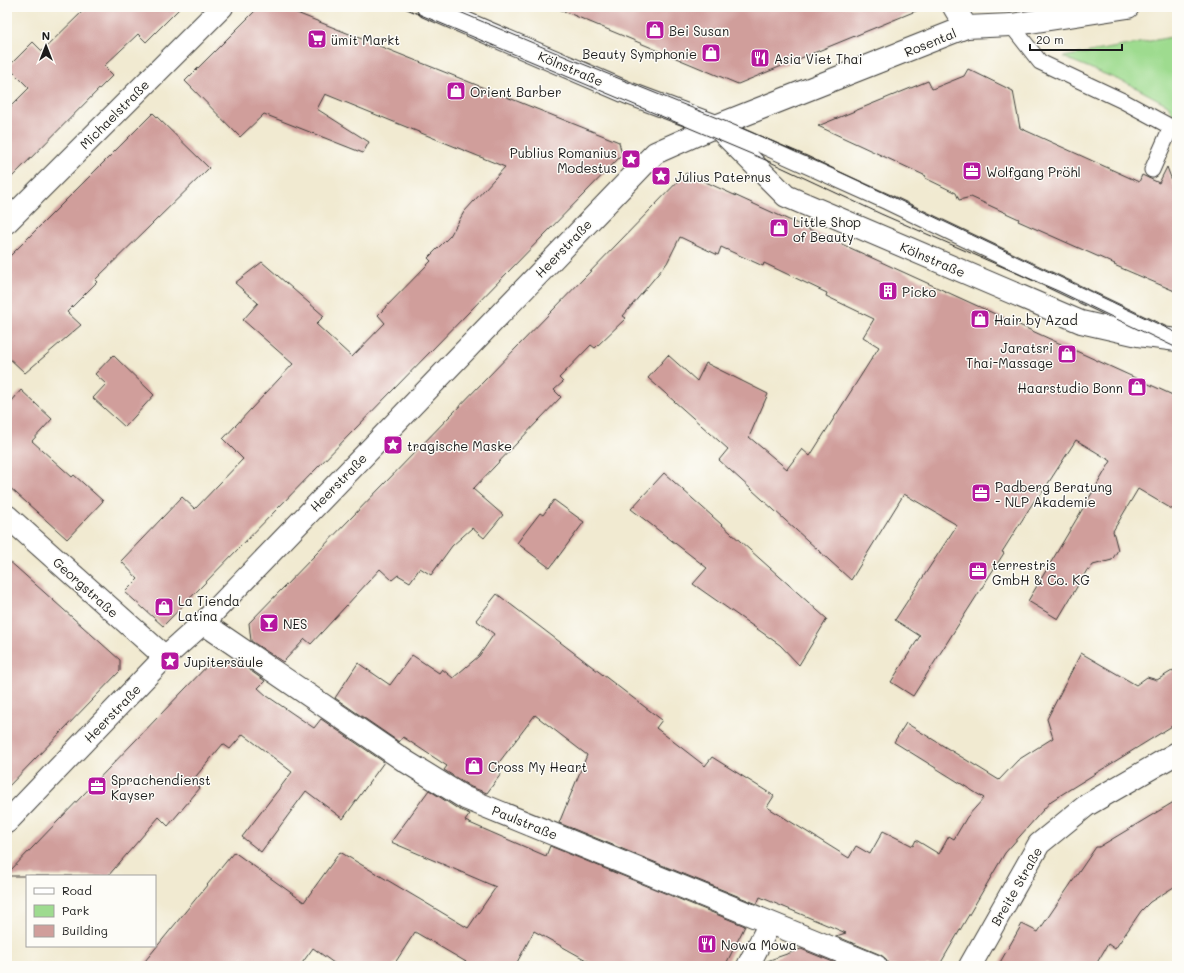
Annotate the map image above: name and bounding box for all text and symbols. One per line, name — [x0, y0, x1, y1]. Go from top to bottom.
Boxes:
shop icon: Bei Susan — [644, 19, 666, 41]
place label: Bei Susan — [669, 22, 729, 39]
street label: Rosental — [901, 24, 959, 60]
north arrow — [26, 26, 66, 66]
scale bar — [1030, 26, 1122, 52]
text: N — [42, 28, 50, 43]
supermarket icon: ümit Markt — [306, 28, 328, 50]
place label: ümit Markt — [331, 31, 400, 48]
text: 20 m — [1036, 31, 1064, 47]
shop icon: Beauty Symphonie — [700, 42, 722, 64]
place label: Beauty Symphonie — [582, 45, 697, 62]
street label: Kölnstraße — [536, 47, 606, 89]
restaurant icon: Asia Viet Thai — [749, 47, 771, 69]
place label: Asia Viet Thai — [774, 50, 862, 67]
street label: Michaelstraße — [76, 76, 152, 152]
shop icon: Orient Barber — [445, 80, 467, 102]
place label: Orient Barber — [470, 83, 561, 100]
place label: Publius Romanius Modestus — [510, 144, 617, 176]
place icon: Publius Romanius Modestus — [620, 148, 642, 170]
office icon: Wolfgang Pröhl — [961, 160, 983, 182]
place label: Wolfgang Pröhl — [986, 163, 1081, 180]
place icon: Julius Paternus — [650, 165, 672, 187]
place label: Julius Paternus — [675, 168, 771, 185]
place label: Little Shop of Beauty — [793, 213, 861, 245]
street label: Heerstraße — [531, 215, 595, 281]
shop icon: Little Shop of Beauty — [768, 217, 790, 239]
street label: Kölnstraße — [898, 238, 968, 280]
building icon: Picko — [877, 280, 899, 302]
place label: Picko — [902, 283, 936, 300]
shop icon: Hair by Azad — [969, 308, 991, 330]
place label: Hair by Azad — [994, 311, 1078, 328]
place label: Jaratsri Thai-Massage — [966, 339, 1053, 371]
shop icon: Jaratsri Thai-Massage — [1056, 343, 1078, 365]
shop icon: Haarstudio Bonn — [1126, 376, 1148, 398]
place label: Haarstudio Bonn — [1018, 379, 1123, 396]
place icon: tragische Maske — [382, 434, 404, 456]
place label: tragische Maske — [407, 437, 512, 454]
street label: Heerstraße — [306, 449, 370, 515]
place label: Padberg Beratung - NLP Akademie — [995, 478, 1112, 510]
office icon: Padberg Beratung - NLP Akademie — [970, 482, 992, 504]
street label: Georgstraße — [50, 553, 122, 621]
place label: terrestris GmbH & Co. KG — [992, 556, 1090, 588]
office icon: terrestris GmbH & Co. KG — [967, 560, 989, 582]
place label: La Tienda Latina — [178, 592, 240, 624]
shop icon: La Tienda Latina — [153, 596, 175, 618]
bar icon: NES — [258, 612, 280, 634]
place label: NES — [283, 615, 307, 632]
place icon: Jupitersäule — [159, 650, 181, 672]
place label: Jupitersäule — [184, 653, 263, 670]
street label: Heerstraße — [80, 680, 144, 746]
shop icon: Cross My Heart — [463, 755, 485, 777]
place label: Cross My Heart — [488, 758, 588, 775]
place label: Sprachendienst Kayser — [111, 771, 211, 803]
office icon: Sprachendienst Kayser — [86, 775, 108, 797]
street label: Paulstraße — [490, 801, 560, 843]
street label: Breite Straße — [987, 843, 1045, 929]
legend — [26, 875, 156, 947]
text: Road — [62, 882, 92, 898]
text: Park — [62, 902, 89, 918]
text: Building — [62, 922, 108, 938]
restaurant icon: Nowa Mowa — [696, 933, 718, 955]
place label: Nowa Mowa — [721, 936, 797, 953]

